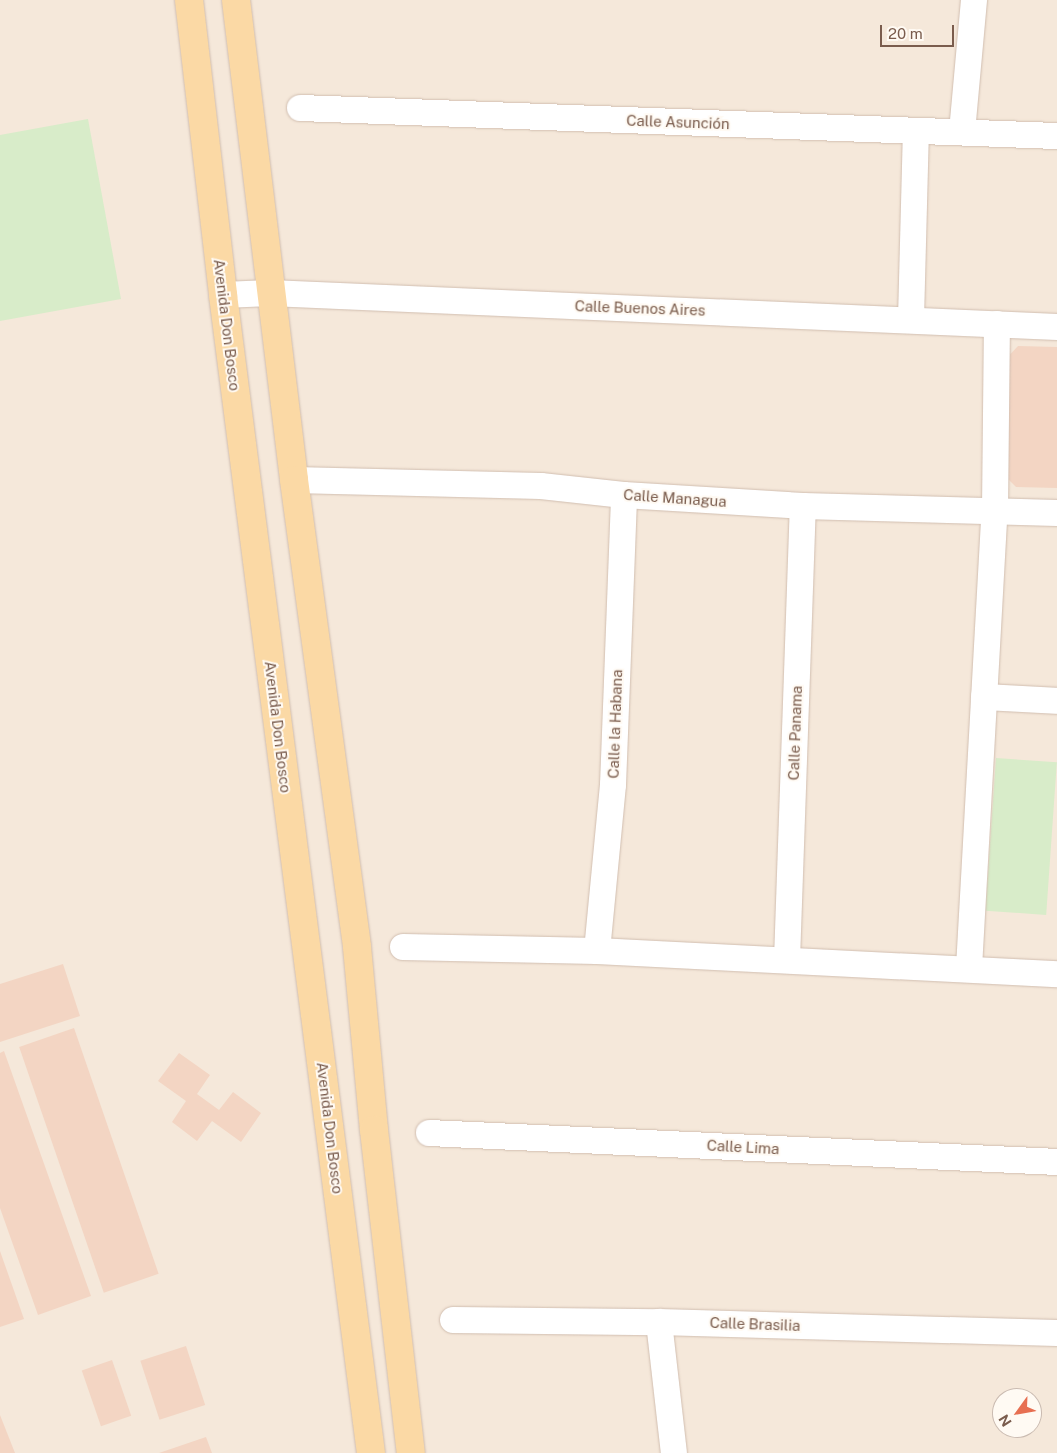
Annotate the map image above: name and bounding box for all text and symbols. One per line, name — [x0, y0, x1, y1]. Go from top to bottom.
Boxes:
scale bar — [882, 15, 956, 47]
text: 20 m — [888, 25, 923, 42]
street label: Calle Asunción — [626, 111, 730, 133]
street label: Avenida Don Bosco — [210, 258, 244, 392]
street label: Calle Buenos Aires — [574, 297, 706, 319]
street label: Calle Managua — [623, 485, 727, 511]
street label: Avenida Don Bosco — [261, 660, 295, 794]
street label: Calle la Habana — [604, 669, 626, 779]
street label: Calle Panama — [784, 685, 806, 781]
street label: Avenida Don Bosco — [313, 1061, 347, 1195]
street label: Calle Lima — [706, 1136, 780, 1158]
street label: Calle Brasilia — [709, 1313, 801, 1335]
north arrow — [992, 1388, 1042, 1438]
text: N — [995, 1412, 1015, 1429]

